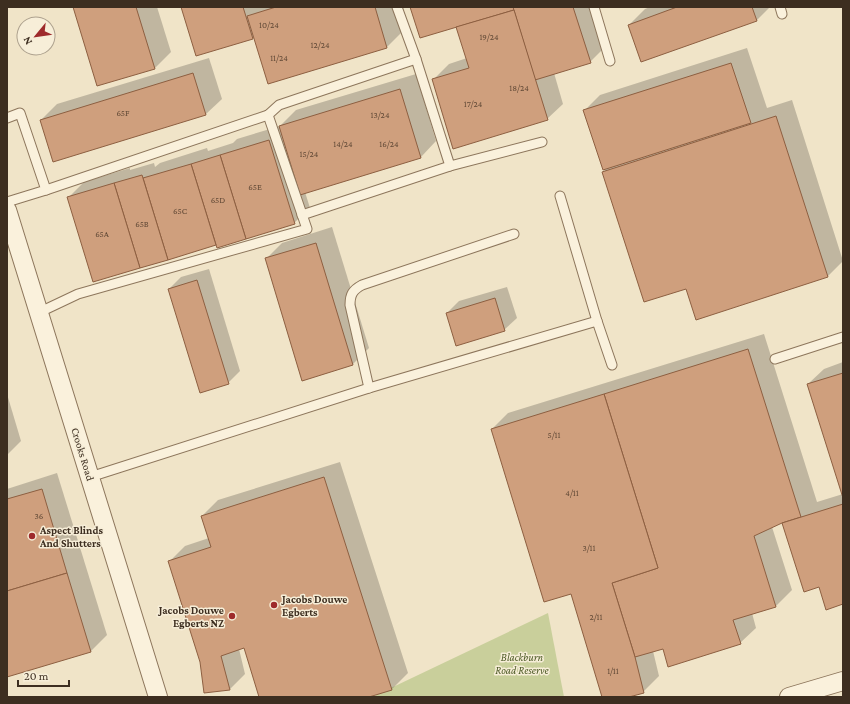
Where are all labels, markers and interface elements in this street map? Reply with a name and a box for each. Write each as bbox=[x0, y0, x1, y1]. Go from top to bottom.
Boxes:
north arrow bbox=[16, 16, 56, 56]
house number: 10/24 bbox=[259, 20, 279, 30]
house number: 19/24 bbox=[479, 32, 499, 42]
text: N bbox=[20, 34, 34, 47]
house number: 12/24 bbox=[310, 40, 330, 50]
house number: 11/24 bbox=[270, 53, 288, 63]
house number: 18/24 bbox=[509, 83, 529, 93]
house number: 17/24 bbox=[464, 99, 483, 109]
house number: 65F bbox=[116, 108, 130, 118]
house number: 13/24 bbox=[371, 110, 390, 120]
house number: 14/24 bbox=[333, 139, 353, 149]
house number: 16/24 bbox=[379, 139, 399, 149]
house number: 15/24 bbox=[300, 149, 319, 159]
house number: 65E bbox=[248, 182, 262, 192]
house number: 65D bbox=[211, 195, 225, 205]
house number: 65C bbox=[173, 206, 188, 216]
house number: 65B bbox=[135, 219, 149, 229]
house number: 65A bbox=[95, 229, 110, 239]
street label: Crooks Road bbox=[69, 426, 97, 482]
house number: 5/11 bbox=[548, 430, 560, 440]
house number: 4/11 bbox=[565, 488, 579, 498]
house number: 36 bbox=[35, 511, 44, 521]
place label: Aspect Blinds And Shutters bbox=[39, 524, 103, 549]
marker: Aspect Blinds And Shutters bbox=[27, 531, 37, 541]
house number: 3/11 bbox=[583, 543, 595, 553]
place label: Jacobs Douwe Egberts bbox=[281, 593, 347, 618]
marker: Jacobs Douwe Egberts bbox=[269, 600, 279, 610]
place label: Jacobs Douwe Egberts NZ bbox=[158, 604, 224, 629]
marker: Jacobs Douwe Egberts NZ bbox=[227, 611, 237, 621]
house number: 2/11 bbox=[589, 612, 603, 622]
park label: Blackburn Road Reserve bbox=[495, 651, 550, 676]
scale bar bbox=[18, 662, 69, 688]
house number: 1/11 bbox=[607, 666, 619, 676]
text: 20 m bbox=[24, 669, 49, 683]

